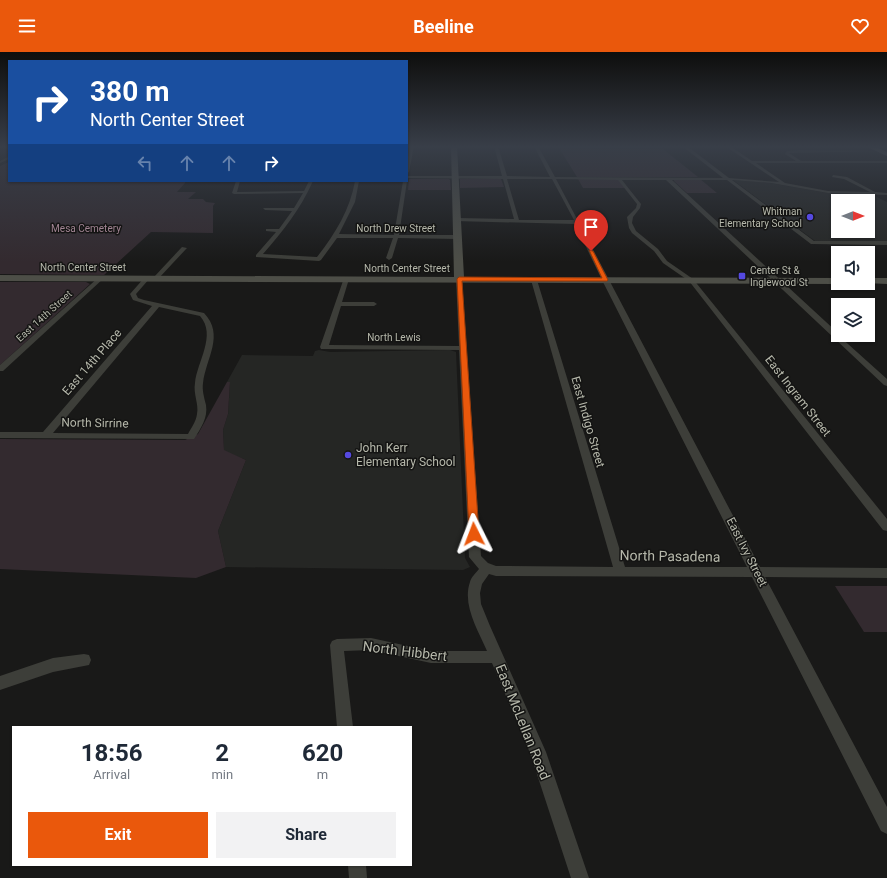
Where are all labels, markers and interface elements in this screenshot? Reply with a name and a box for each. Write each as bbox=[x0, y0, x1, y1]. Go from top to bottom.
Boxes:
icon: menu bbox=[16, 15, 38, 37]
icon: heart bbox=[849, 15, 871, 37]
text: Beeline bbox=[413, 16, 474, 37]
text: 380 m bbox=[90, 75, 169, 108]
icon: right bbox=[24, 76, 76, 128]
text: North Center Street bbox=[90, 109, 245, 130]
icon: left bbox=[134, 152, 156, 174]
icon: ahead bbox=[176, 152, 198, 174]
icon: ahead bbox=[218, 152, 240, 174]
icon: right bbox=[260, 152, 282, 174]
north arrow bbox=[831, 194, 875, 238]
map controls bbox=[831, 194, 875, 342]
place label: Whitman Elementary School bbox=[719, 206, 802, 229]
pin bbox=[574, 210, 608, 251]
marker: Whitman Elementary School bbox=[805, 212, 815, 222]
icon: arrive bbox=[580, 216, 602, 238]
park label: Mesa Cemetery bbox=[51, 223, 121, 234]
street label: North Drew Street bbox=[356, 223, 436, 234]
button: sound bbox=[831, 246, 875, 290]
street label: North Center Street bbox=[40, 262, 126, 273]
street label: North Center Street bbox=[364, 263, 450, 274]
place label: Center St & Inglewood St bbox=[750, 265, 808, 288]
marker: Center St & Inglewood St bbox=[737, 271, 747, 281]
street label: East 14th Street bbox=[14, 288, 74, 344]
button: layers bbox=[831, 298, 875, 342]
street label: East 14th Place bbox=[59, 326, 125, 398]
street label: North Lewis bbox=[367, 332, 421, 343]
street label: East Ingram Street bbox=[762, 353, 834, 439]
street label: East Indigo Street bbox=[568, 375, 608, 469]
street label: North Sirrine bbox=[61, 415, 129, 431]
place label: John Kerr Elementary School bbox=[356, 441, 456, 469]
marker: John Kerr Elementary School bbox=[343, 450, 353, 460]
position arrow bbox=[453, 513, 495, 555]
street label: East Ivy Street bbox=[724, 515, 770, 589]
street label: North Pasadena bbox=[620, 547, 720, 565]
street label: North Hibbert bbox=[362, 638, 449, 664]
street label: East McLellan Road bbox=[493, 662, 553, 782]
text: 18:56 bbox=[81, 739, 143, 767]
text: 2 bbox=[215, 739, 229, 767]
text: 620 bbox=[302, 739, 343, 767]
text: Arrival bbox=[93, 767, 130, 782]
text: min bbox=[211, 767, 233, 782]
text: m bbox=[317, 767, 328, 782]
button: Exit bbox=[28, 812, 208, 858]
button: Share bbox=[216, 812, 396, 858]

